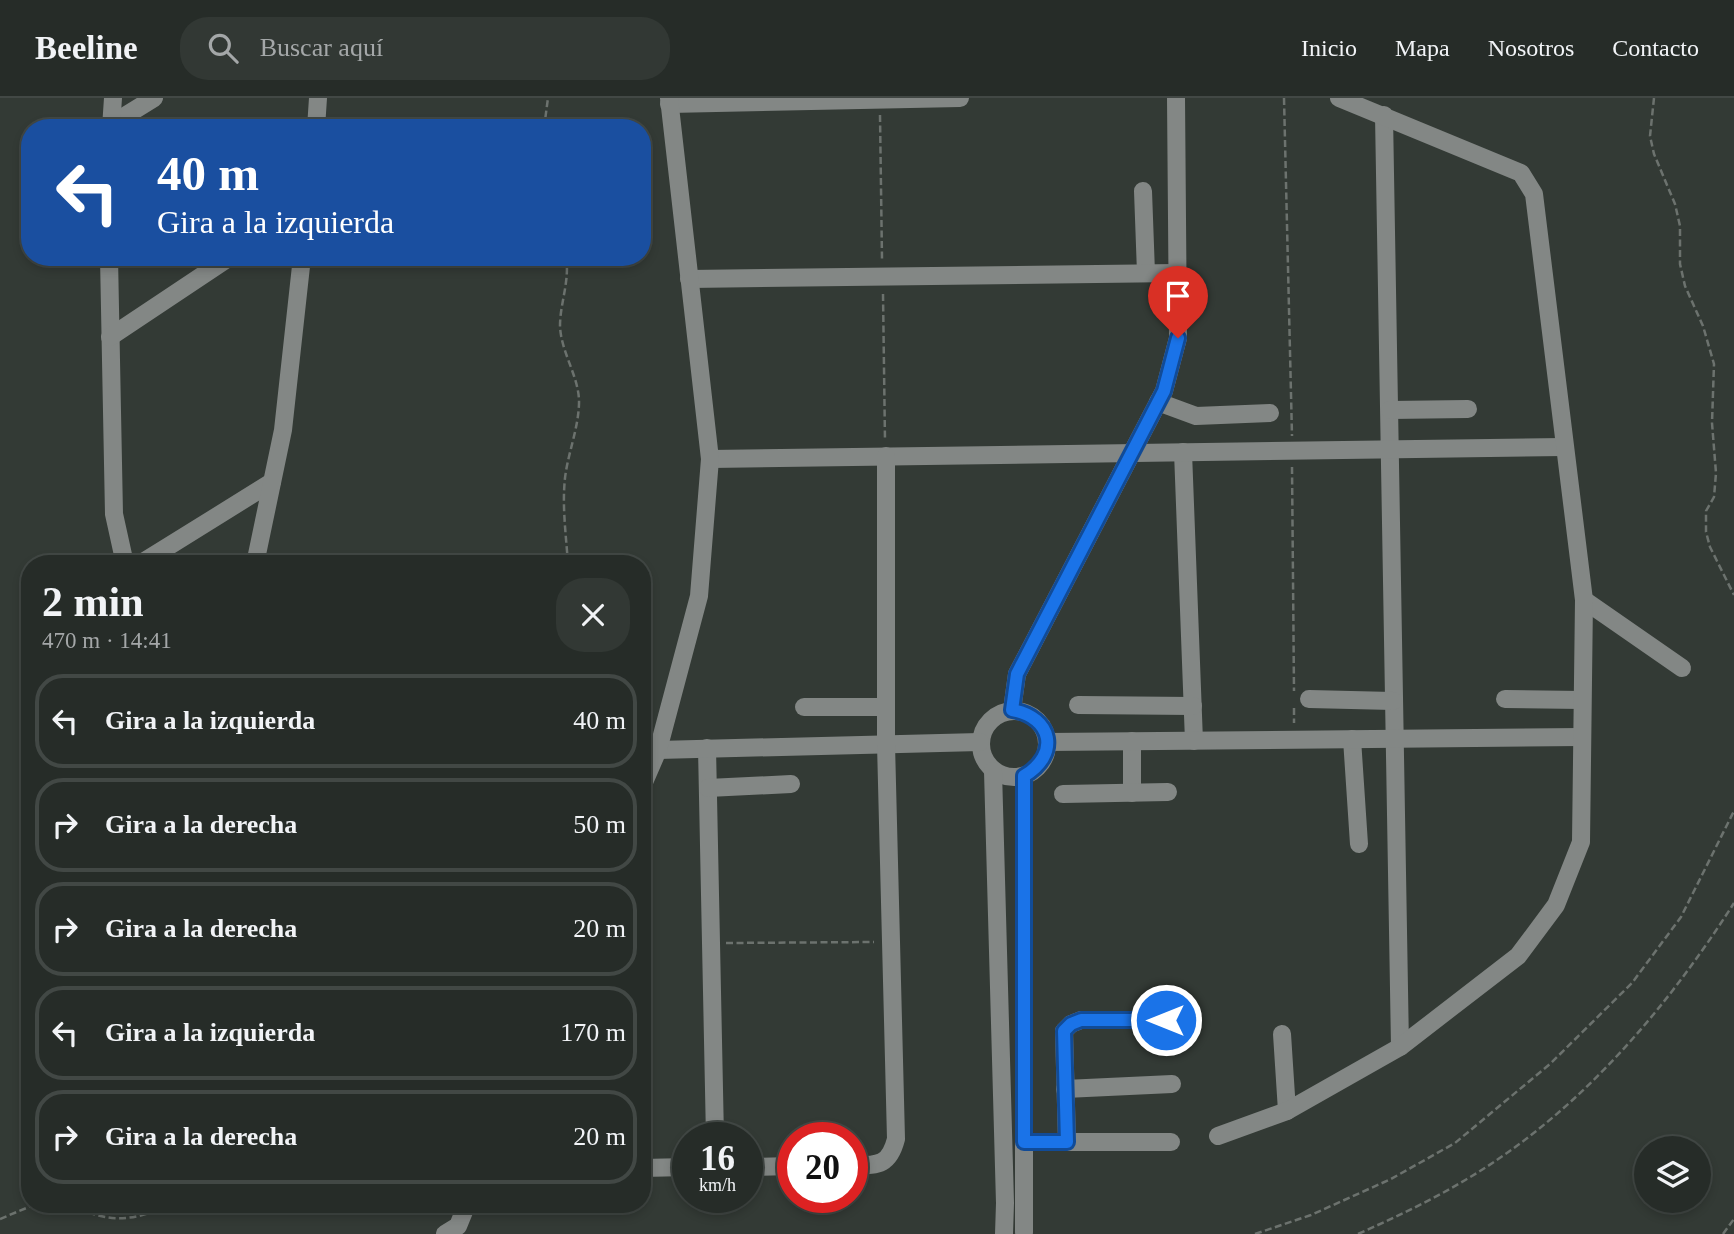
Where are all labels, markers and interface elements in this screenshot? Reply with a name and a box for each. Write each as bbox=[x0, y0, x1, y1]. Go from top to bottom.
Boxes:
search box bbox=[180, 17, 670, 80]
icon: search bbox=[204, 29, 242, 67]
text: Beeline bbox=[35, 30, 138, 66]
text: Buscar aquí bbox=[260, 33, 383, 62]
text: Inicio bbox=[1301, 35, 1357, 61]
text: Mapa bbox=[1395, 35, 1450, 61]
text: Nosotros bbox=[1488, 35, 1574, 61]
text: Contacto bbox=[1612, 35, 1699, 61]
text: 40 m bbox=[157, 146, 259, 201]
icon: left bbox=[42, 147, 133, 238]
text: Gira a la izquierda bbox=[157, 204, 394, 240]
pin bbox=[1148, 266, 1208, 338]
icon: arrive bbox=[1159, 277, 1197, 315]
button: close bbox=[556, 578, 630, 652]
text: 2 min bbox=[42, 579, 144, 625]
text: 470 m · 14:41 bbox=[42, 628, 172, 653]
icon: left bbox=[46, 702, 84, 740]
text: Gira a la izquierda bbox=[105, 706, 315, 735]
text: 40 m bbox=[573, 706, 626, 735]
icon: right bbox=[46, 806, 84, 844]
text: Gira a la derecha bbox=[105, 810, 297, 839]
text: 50 m bbox=[573, 810, 626, 839]
icon: right bbox=[46, 910, 84, 948]
text: Gira a la derecha bbox=[105, 914, 297, 943]
text: 20 m bbox=[573, 914, 626, 943]
position arrow bbox=[1129, 983, 1203, 1057]
icon: left bbox=[46, 1014, 84, 1052]
text: Gira a la izquierda bbox=[105, 1018, 315, 1047]
text: 170 m bbox=[560, 1018, 626, 1047]
icon: right bbox=[46, 1118, 84, 1156]
text: Gira a la derecha bbox=[105, 1122, 297, 1151]
text: 20 m bbox=[573, 1122, 626, 1151]
speed limit sign: 20 bbox=[777, 1122, 868, 1213]
map controls bbox=[1634, 1136, 1711, 1213]
button: layers bbox=[1634, 1136, 1711, 1213]
text: 16 bbox=[700, 1139, 735, 1178]
text: km/h bbox=[699, 1175, 736, 1195]

